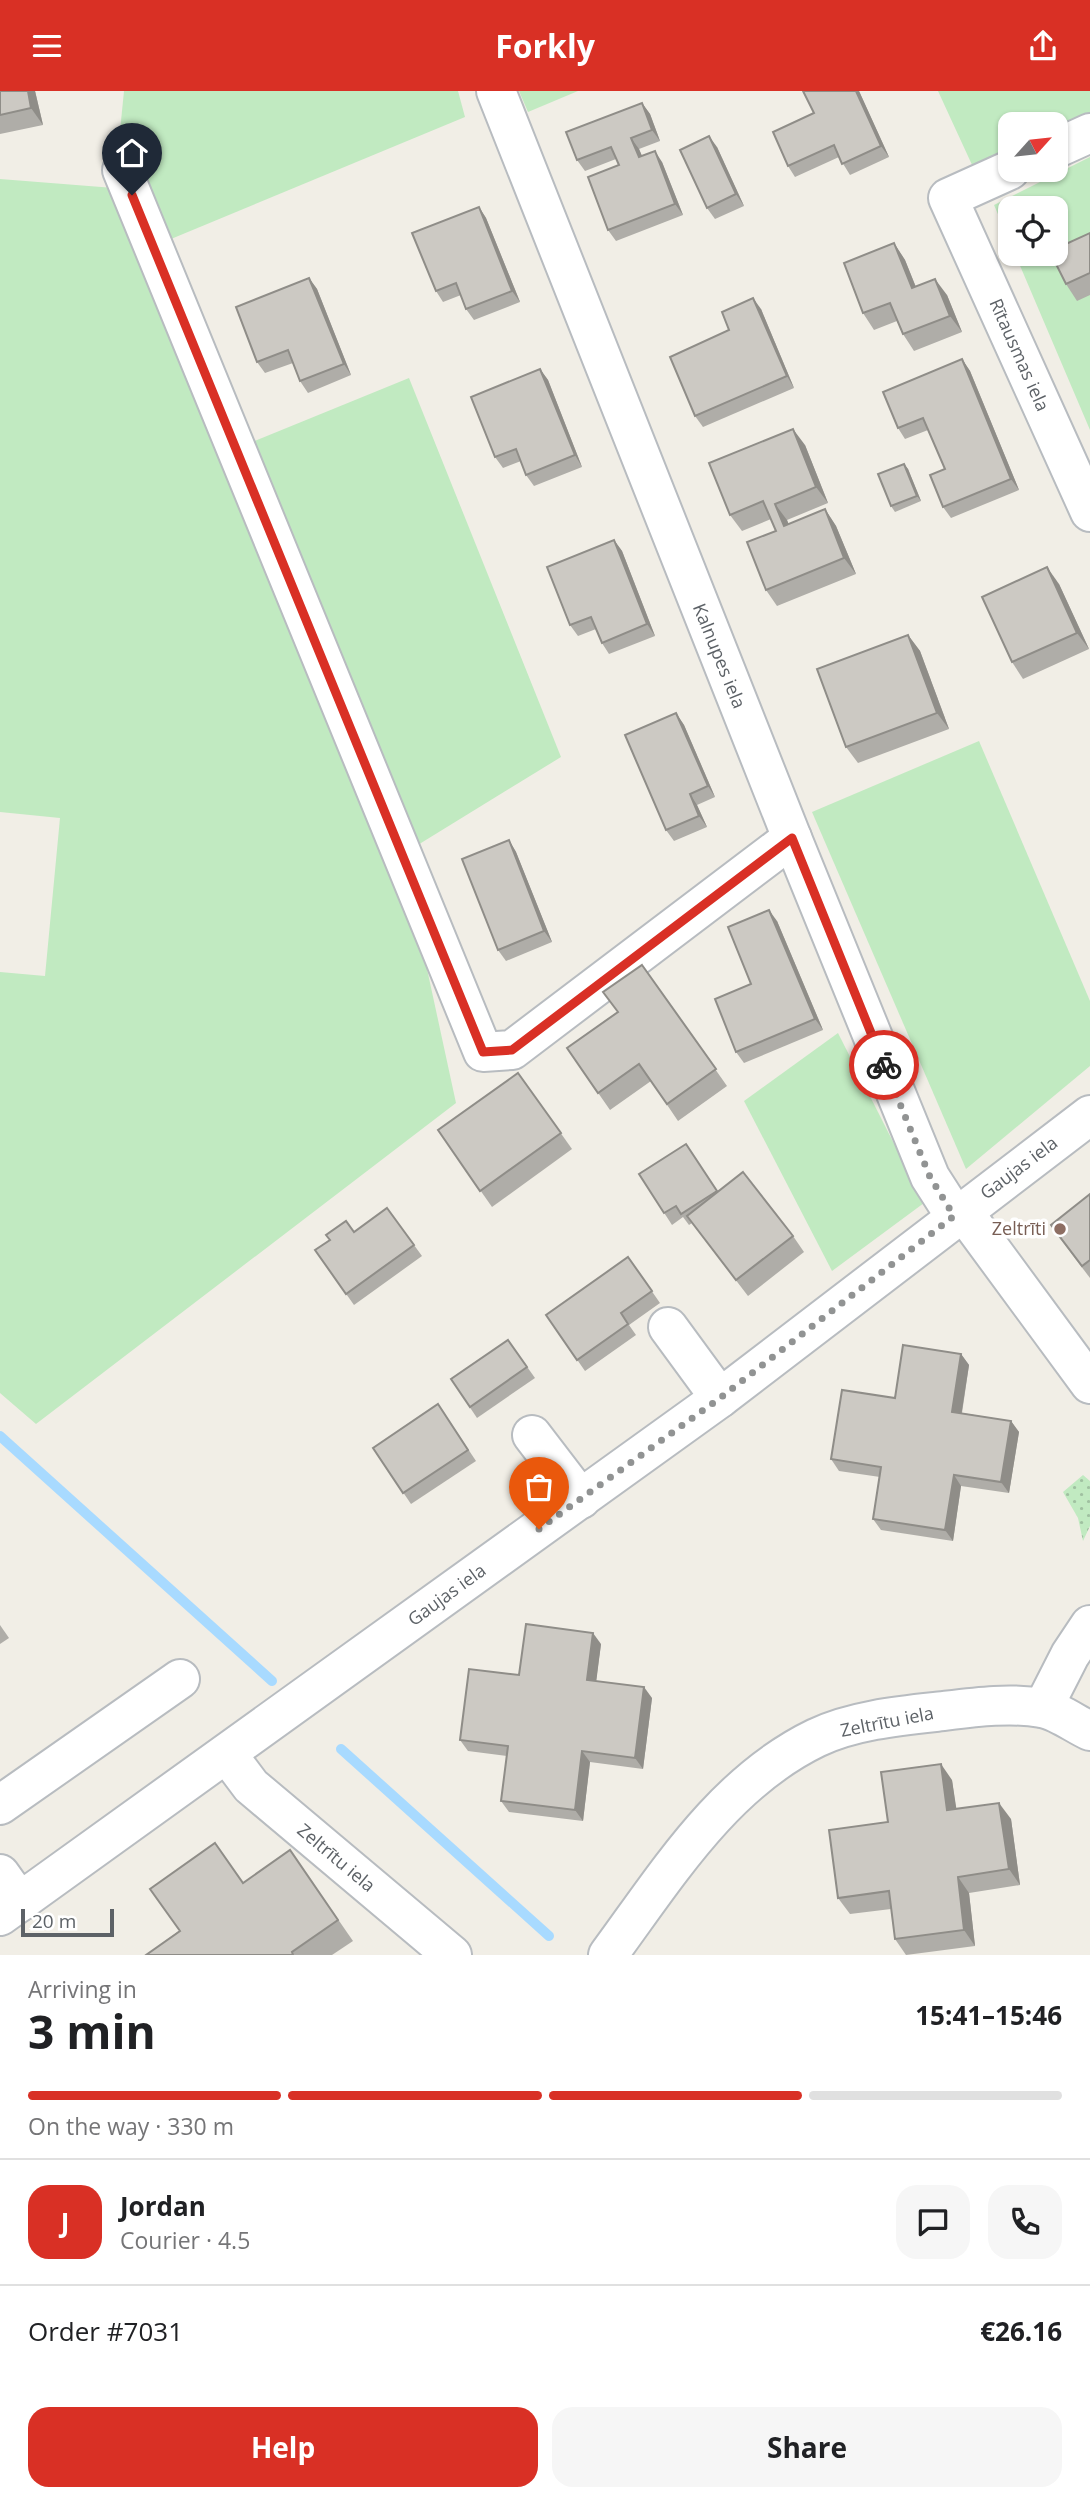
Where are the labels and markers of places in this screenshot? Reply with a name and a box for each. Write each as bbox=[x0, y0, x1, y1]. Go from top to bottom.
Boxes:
pin bbox=[102, 123, 162, 195]
place label: Zeltrīti bbox=[992, 1216, 1046, 1240]
marker: Zeltrīti bbox=[1052, 1221, 1068, 1237]
pin bbox=[509, 1457, 569, 1529]

